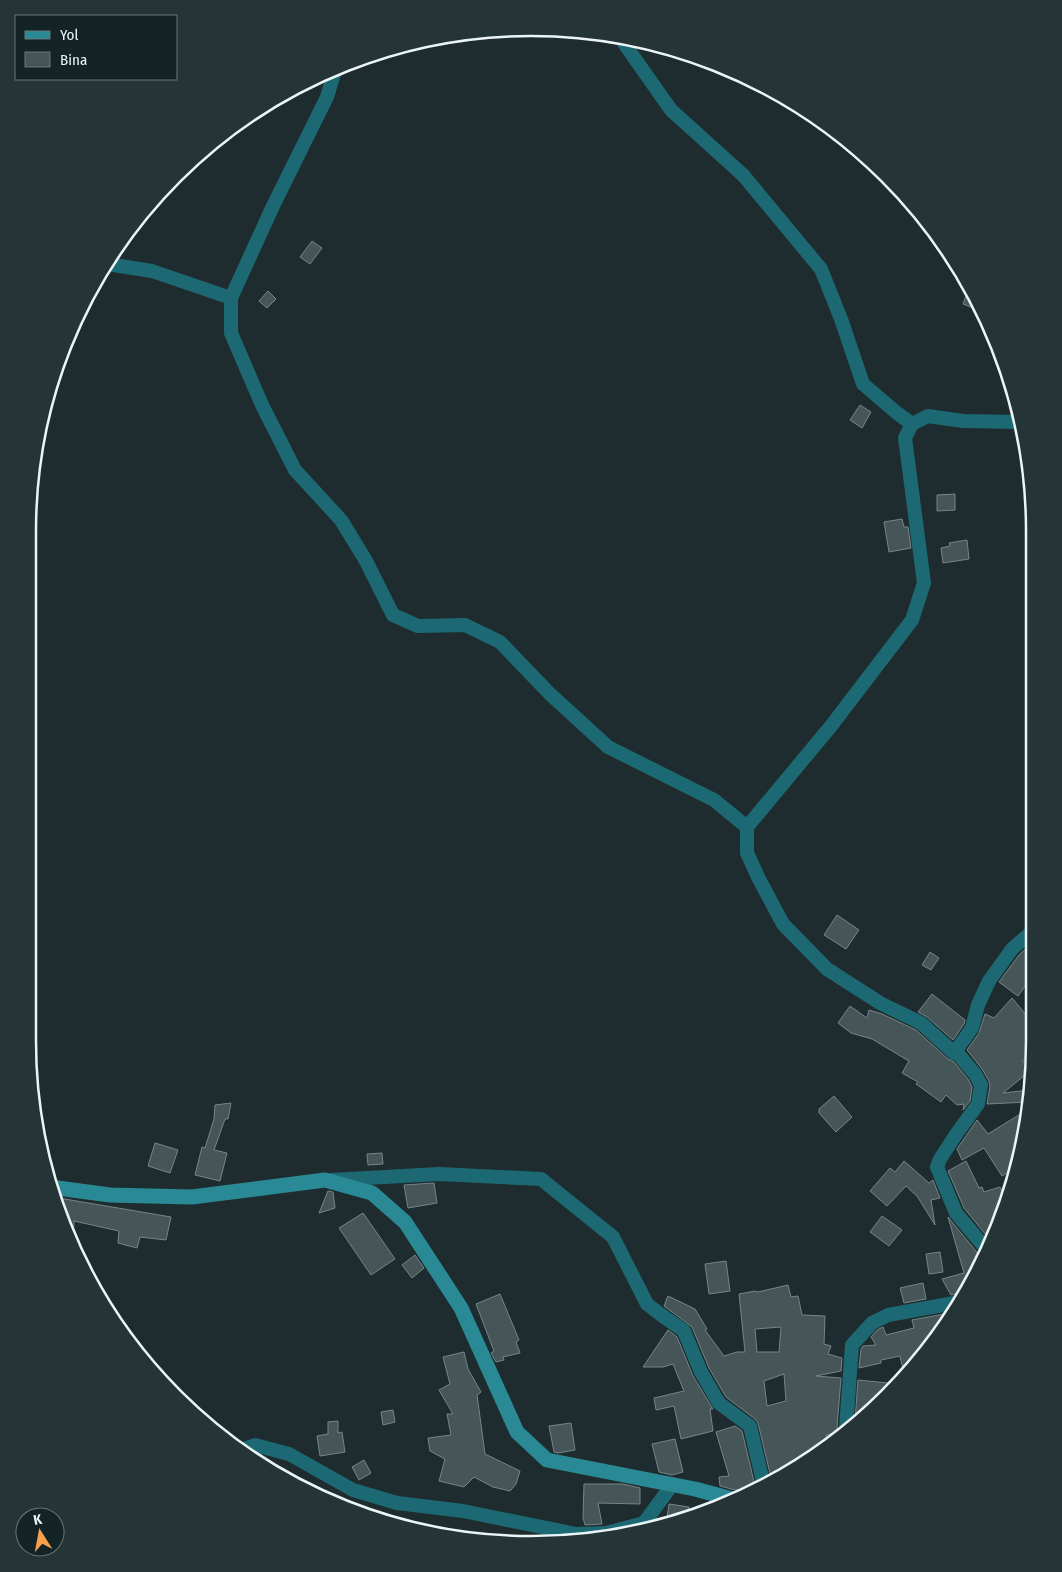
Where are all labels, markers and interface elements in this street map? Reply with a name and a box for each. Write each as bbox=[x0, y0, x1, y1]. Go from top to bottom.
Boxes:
legend bbox=[15, 15, 178, 80]
text: Yol bbox=[60, 26, 78, 44]
text: Bina bbox=[60, 51, 87, 69]
north arrow bbox=[15, 1507, 65, 1557]
text: K bbox=[32, 1510, 44, 1529]

